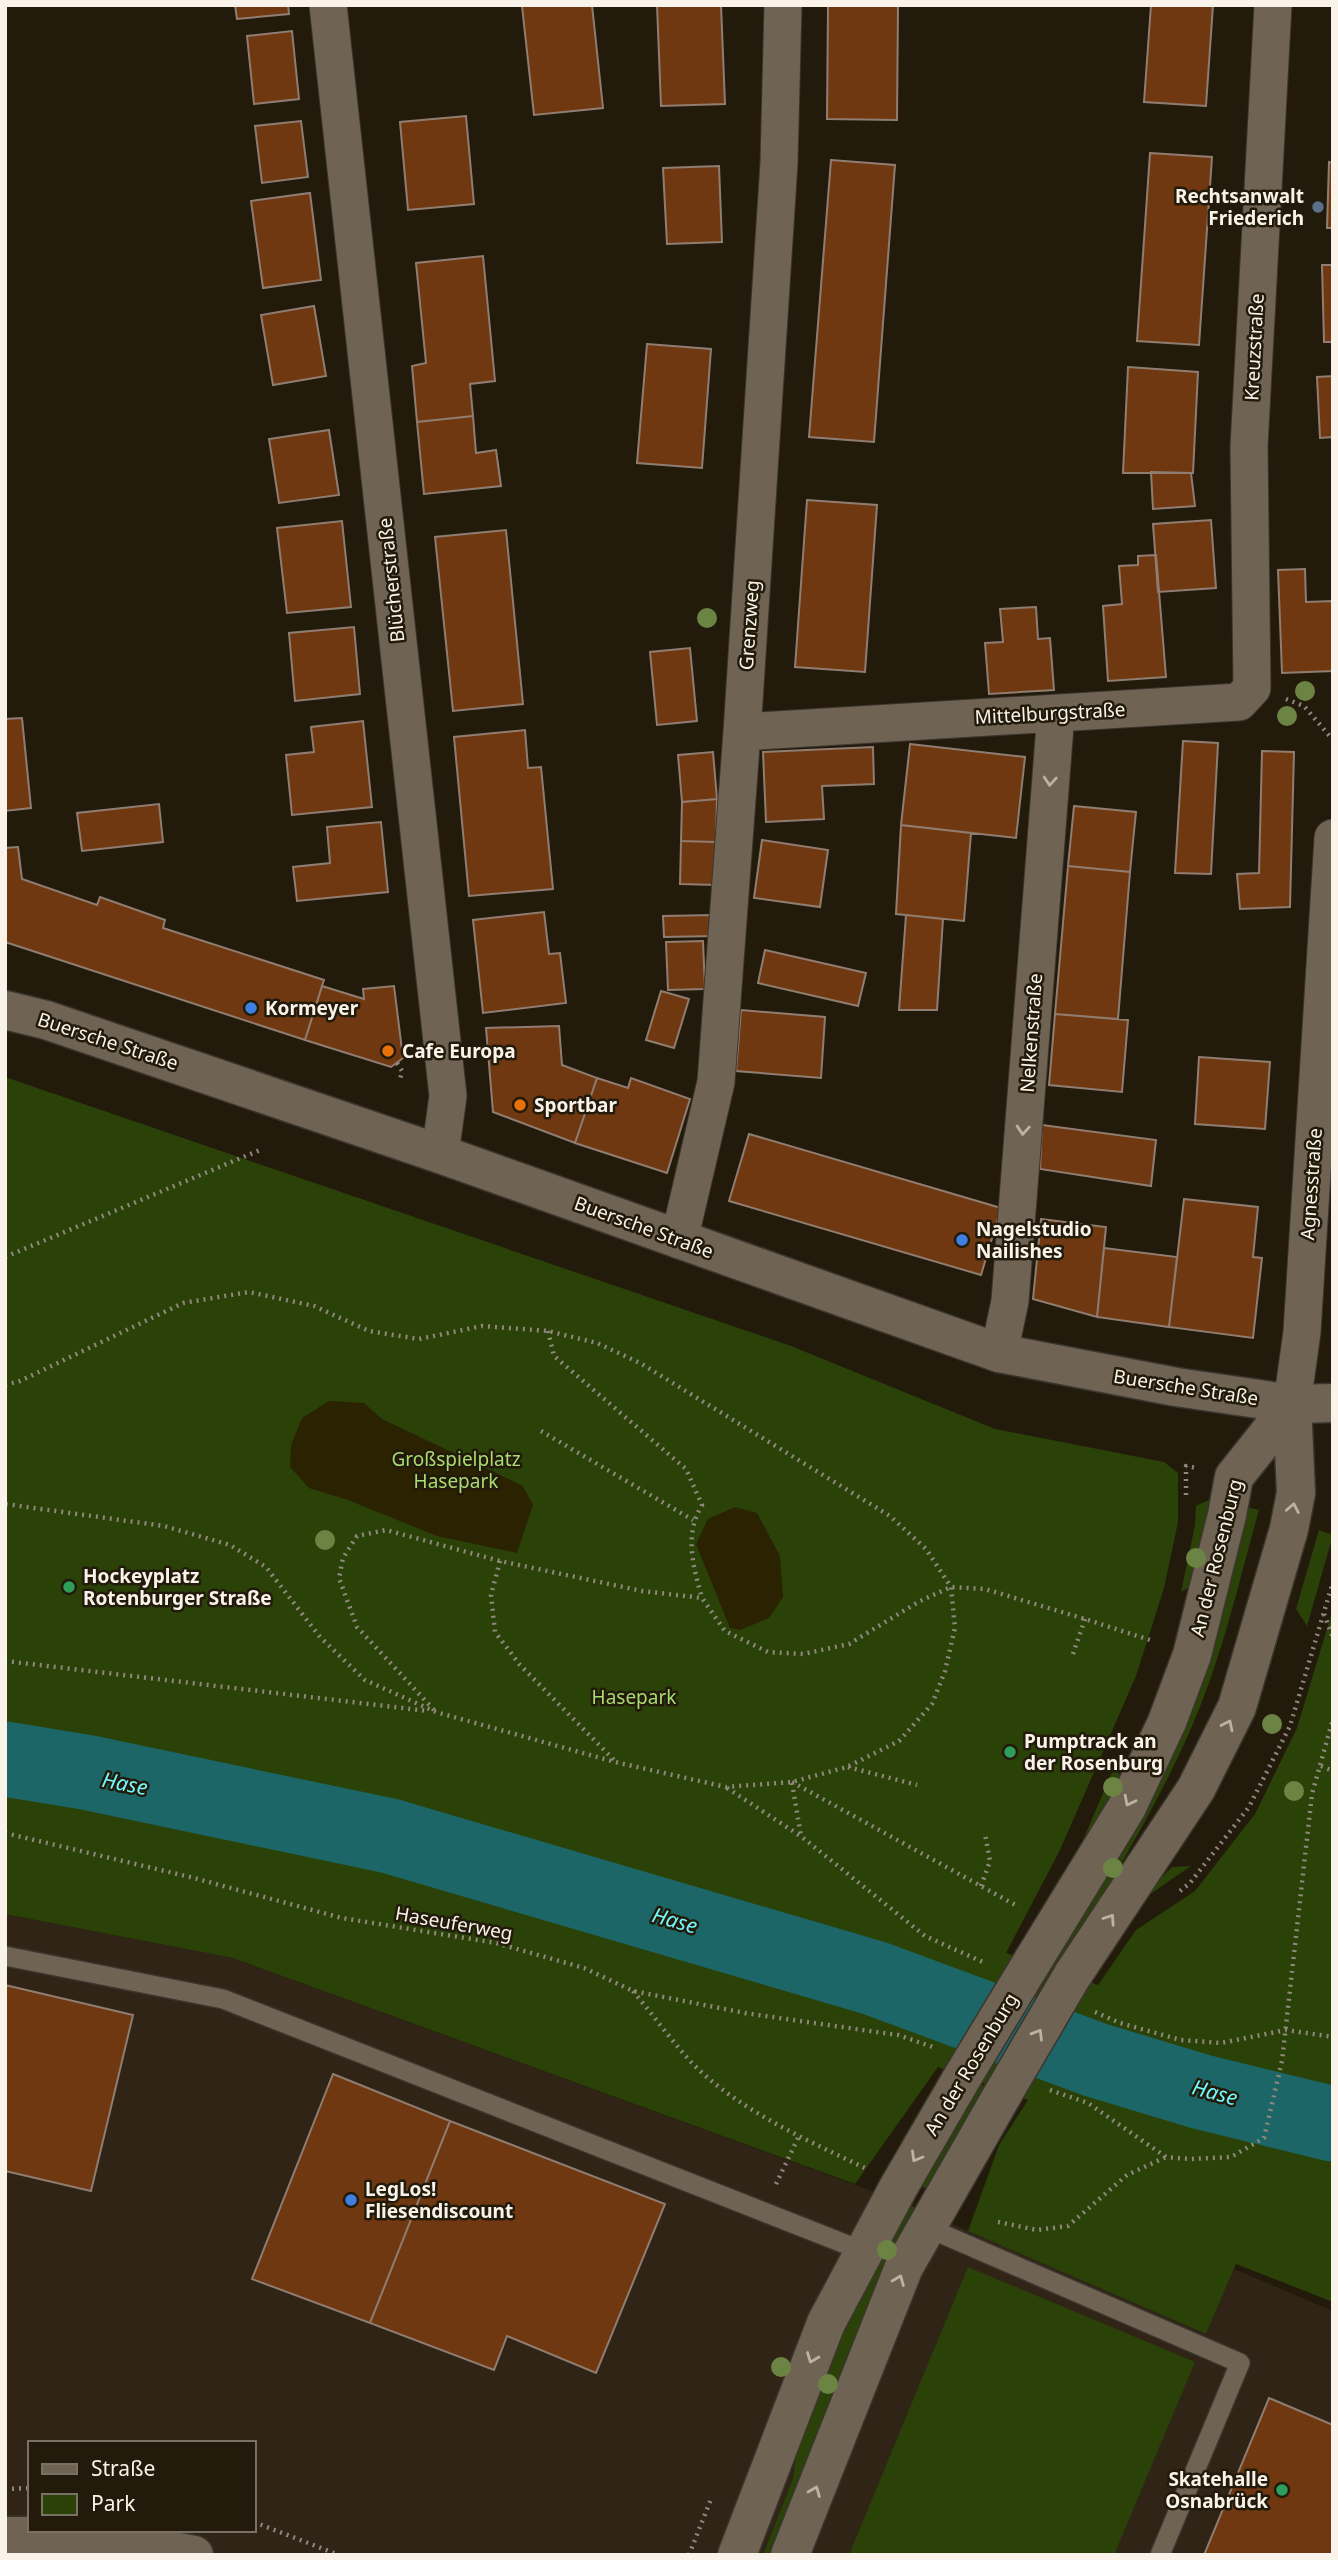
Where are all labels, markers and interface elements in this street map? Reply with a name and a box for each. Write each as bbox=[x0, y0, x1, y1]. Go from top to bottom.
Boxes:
place label: Rechtsanwalt Friederich bbox=[1175, 183, 1304, 231]
marker: Rechtsanwalt Friederich bbox=[1310, 199, 1326, 215]
street label: Kreuzstraße bbox=[1238, 293, 1270, 401]
street label: Blücherstraße bbox=[372, 516, 410, 644]
street label: Grenzweg bbox=[733, 579, 765, 671]
street label: Mittelburgstraße bbox=[974, 696, 1126, 730]
one-way arrow bbox=[1043, 776, 1058, 787]
street label: Nelkenstraße bbox=[1014, 973, 1048, 1093]
place label: Kormeyer bbox=[265, 995, 359, 1021]
marker: Kormeyer bbox=[243, 1000, 259, 1016]
street label: Buersche Straße bbox=[34, 1006, 182, 1076]
place label: Cafe Europa bbox=[402, 1038, 516, 1064]
marker: Cafe Europa bbox=[380, 1043, 396, 1059]
place label: Sportbar bbox=[534, 1092, 617, 1118]
marker: Sportbar bbox=[512, 1097, 528, 1113]
one-way arrow bbox=[1016, 1125, 1031, 1136]
street label: Agnesstraße bbox=[1294, 1127, 1328, 1241]
street label: Buersche Straße bbox=[571, 1190, 717, 1264]
place label: Nagelstudio Nailishes bbox=[976, 1216, 1092, 1264]
marker: Nagelstudio Nailishes bbox=[954, 1232, 970, 1248]
street label: Buersche Straße bbox=[1112, 1363, 1260, 1411]
park label: Großspielplatz Hasepark bbox=[391, 1446, 521, 1494]
street label: An der Rosenburg bbox=[1184, 1476, 1248, 1640]
one-way arrow bbox=[1284, 1502, 1299, 1514]
place label: Hockeyplatz Rotenburger Straße bbox=[83, 1563, 272, 1611]
marker: Hockeyplatz Rotenburger Straße bbox=[61, 1579, 77, 1595]
park label: Hasepark bbox=[592, 1684, 676, 1710]
one-way arrow bbox=[1219, 1720, 1233, 1732]
place label: Pumptrack an der Rosenburg bbox=[1024, 1728, 1163, 1776]
marker: Pumptrack an der Rosenburg bbox=[1002, 1744, 1018, 1760]
water label: Hase bbox=[100, 1765, 150, 1801]
one-way arrow bbox=[1124, 1794, 1138, 1806]
street label: Haseuferweg bbox=[393, 1900, 515, 1946]
water label: Hase bbox=[649, 1900, 701, 1940]
one-way arrow bbox=[1102, 1914, 1115, 1927]
street label: An der Rosenburg bbox=[918, 1988, 1024, 2140]
one-way arrow bbox=[1030, 2028, 1043, 2041]
water label: Hase bbox=[1189, 2073, 1241, 2111]
one-way arrow bbox=[911, 2149, 924, 2162]
place label: LegLos! Fliesendiscount bbox=[365, 2176, 513, 2224]
marker: LegLos! Fliesendiscount bbox=[343, 2192, 359, 2208]
one-way arrow bbox=[890, 2275, 904, 2287]
one-way arrow bbox=[806, 2352, 820, 2364]
legend bbox=[28, 2441, 256, 2532]
text: Straße bbox=[91, 2454, 155, 2482]
place label: Skatehalle Osnabrück bbox=[1165, 2466, 1268, 2514]
marker: Skatehalle Osnabrück bbox=[1274, 2482, 1290, 2498]
one-way arrow bbox=[806, 2486, 820, 2498]
text: Park bbox=[91, 2489, 136, 2517]

